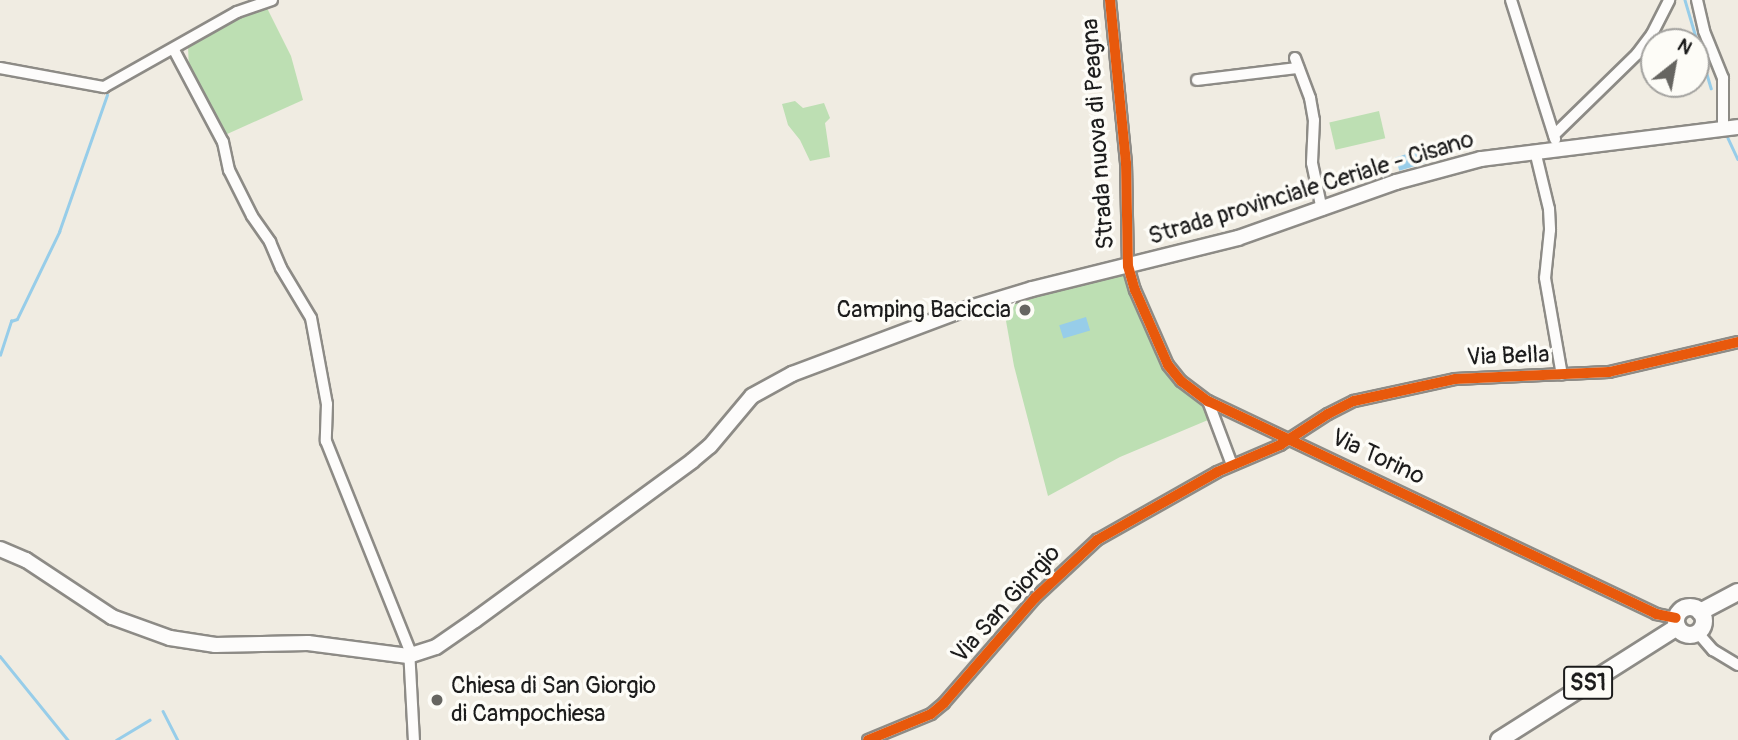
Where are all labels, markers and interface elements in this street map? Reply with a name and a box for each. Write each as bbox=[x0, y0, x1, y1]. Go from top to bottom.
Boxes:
street label: Strada nuova di Peagna bbox=[1076, 18, 1120, 250]
north arrow bbox=[1640, 28, 1710, 98]
text: N bbox=[1673, 33, 1696, 60]
street label: Strada provinciale Ceriale - Cisano bbox=[1145, 125, 1477, 251]
place label: Camping Baciccia bbox=[836, 296, 1011, 324]
marker: Camping Baciccia bbox=[1017, 302, 1033, 318]
street label: Via Bella bbox=[1466, 340, 1550, 372]
street label: Via Torino bbox=[1327, 423, 1429, 491]
street label: Via San Giorgio bbox=[945, 539, 1067, 669]
road number: SS1 bbox=[1562, 664, 1614, 702]
place label: Chiesa di San Giorgio di Campochiesa bbox=[451, 672, 656, 728]
marker: Chiesa di San Giorgio di Campochiesa bbox=[429, 692, 445, 708]

